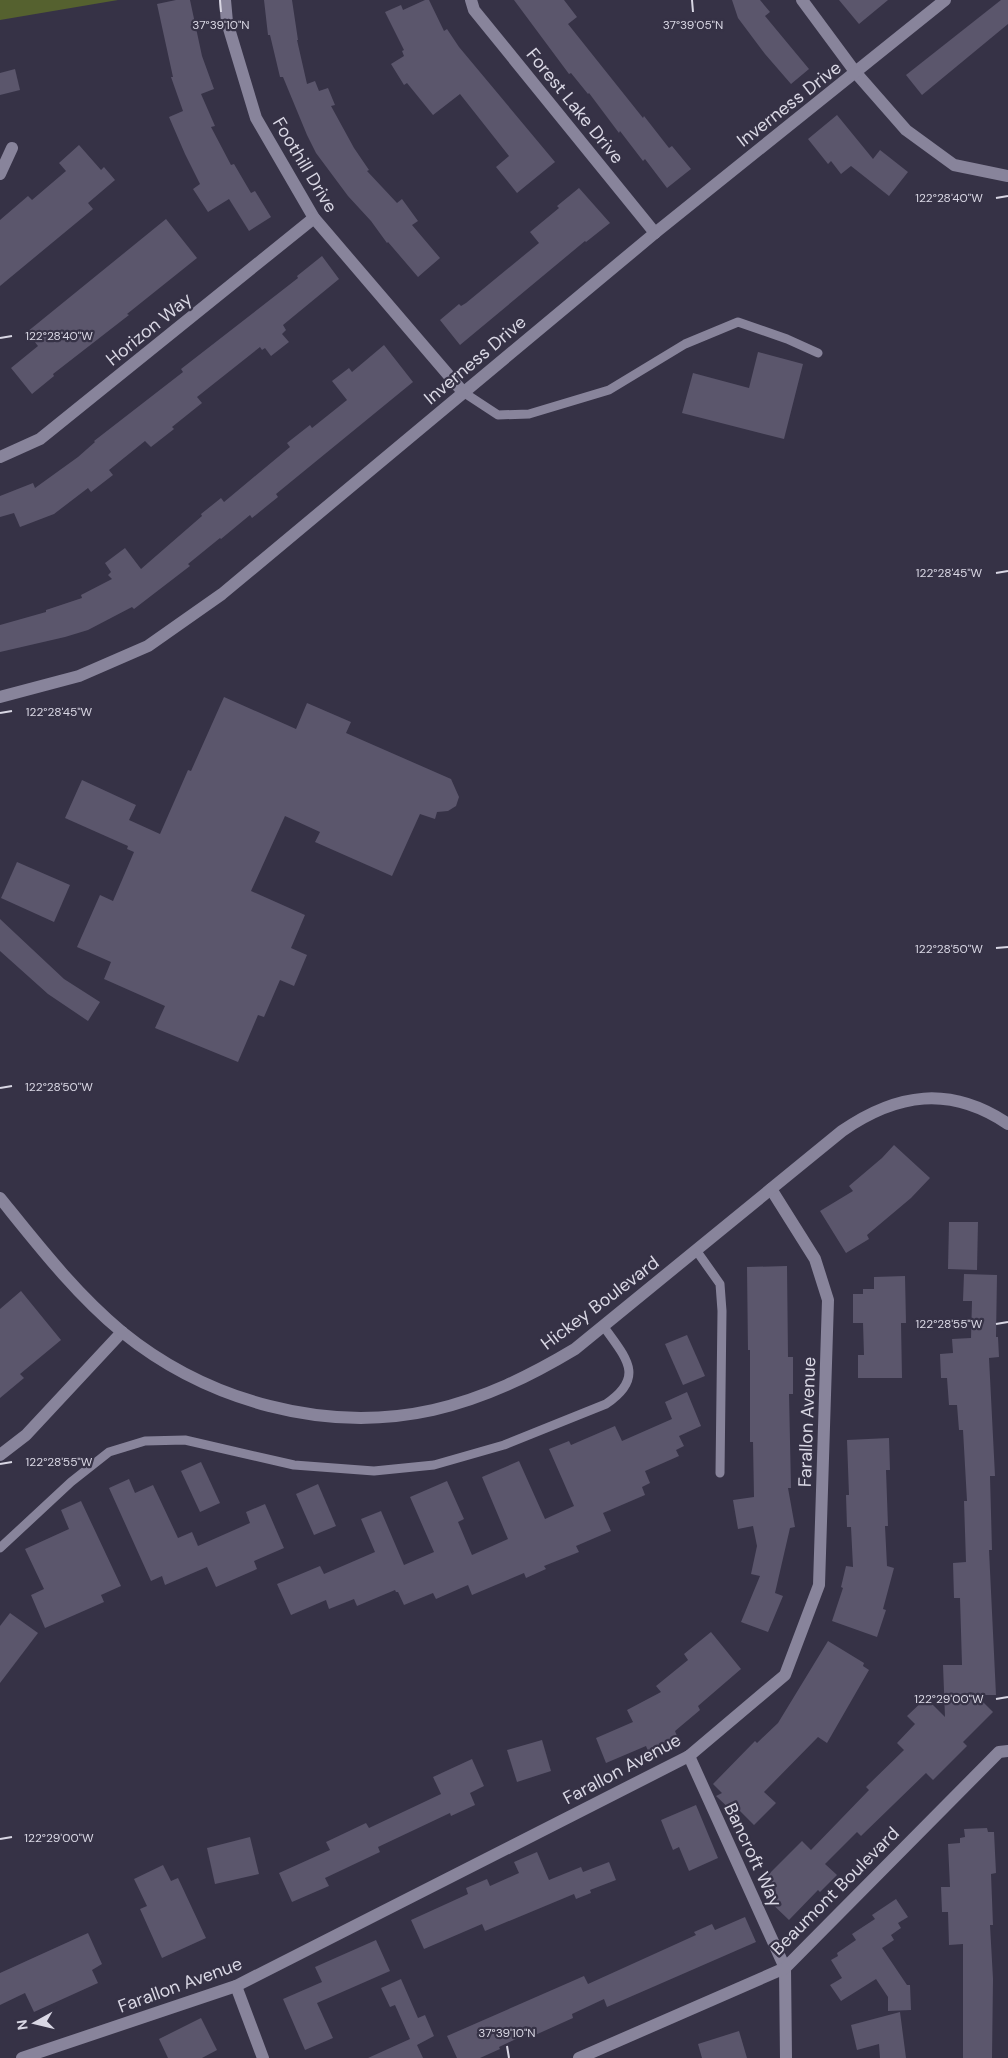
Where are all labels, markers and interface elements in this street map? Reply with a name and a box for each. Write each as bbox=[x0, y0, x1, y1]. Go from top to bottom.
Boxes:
text: 37°39'10"N bbox=[192, 17, 250, 33]
text: 37°39'05"N bbox=[663, 17, 723, 33]
street label: Forest Lake Drive bbox=[521, 43, 629, 169]
street label: Inverness Drive bbox=[732, 56, 846, 152]
street label: Foothill Drive bbox=[267, 113, 343, 217]
text: 122°28'40"W bbox=[915, 190, 983, 206]
street label: Horizon Way bbox=[101, 287, 197, 371]
street label: Inverness Drive bbox=[419, 310, 531, 410]
text: 122°28'40"W bbox=[25, 328, 93, 344]
text: 122°28'45"W bbox=[916, 565, 983, 581]
text: 122°28'45"W bbox=[26, 704, 93, 720]
text: 122°28'50"W bbox=[915, 941, 983, 957]
text: 122°28'50"W bbox=[25, 1079, 93, 1095]
street label: Hickey Boulevard bbox=[536, 1251, 664, 1355]
text: 122°28'55"W bbox=[916, 1316, 983, 1332]
street label: Farallon Avenue bbox=[793, 1356, 821, 1488]
text: 122°28'55"W bbox=[26, 1454, 93, 1470]
text: 122°29'00"W bbox=[914, 1691, 984, 1707]
street label: Farallon Avenue bbox=[559, 1728, 685, 1810]
street label: Bancroft Way bbox=[718, 1799, 788, 1911]
street label: Beaumont Boulevard bbox=[766, 1822, 904, 1960]
text: 122°29'00"W bbox=[24, 1830, 94, 1846]
street label: Farallon Avenue bbox=[115, 1951, 245, 2019]
north arrow bbox=[10, 1998, 60, 2048]
text: N bbox=[13, 2018, 32, 2031]
text: 37°39'10"N bbox=[478, 2025, 536, 2041]

